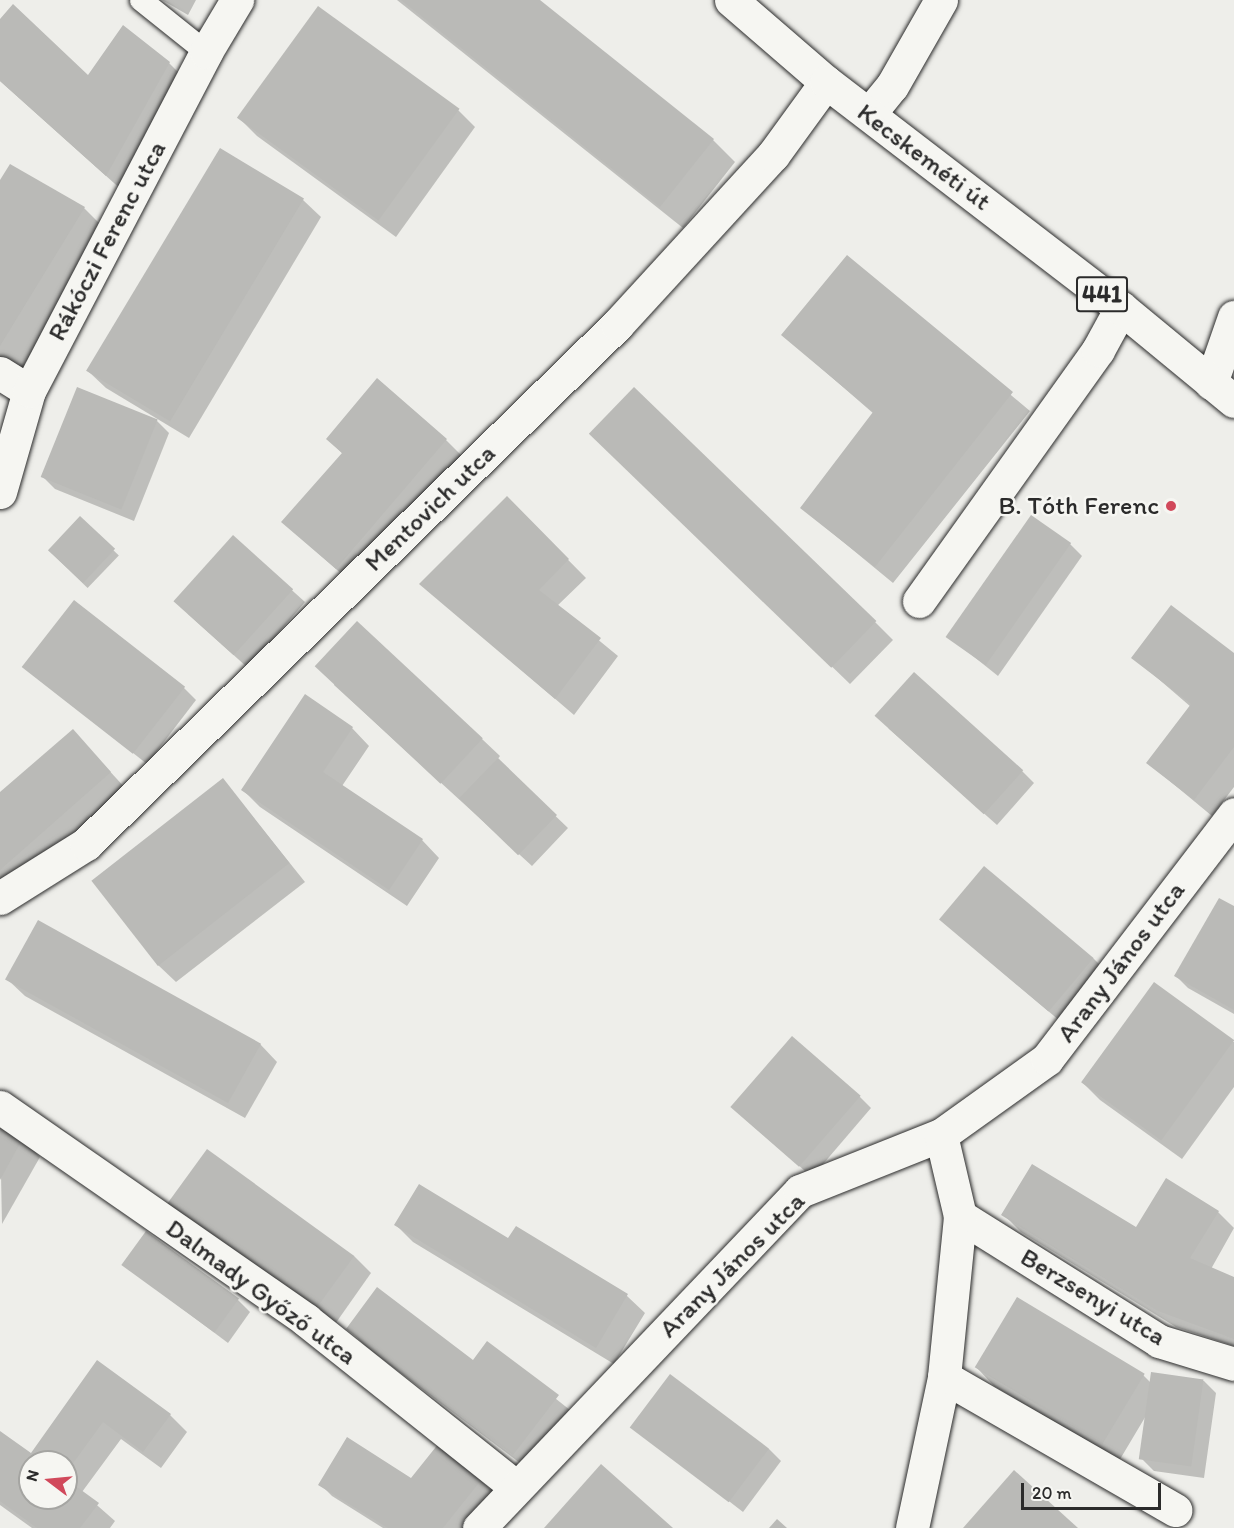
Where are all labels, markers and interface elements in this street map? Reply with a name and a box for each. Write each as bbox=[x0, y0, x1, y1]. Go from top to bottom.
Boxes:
street label: Kecskeméti út bbox=[851, 97, 997, 217]
street label: Rákóczi Ferenc utca bbox=[41, 136, 173, 346]
road number: 441 bbox=[1075, 273, 1129, 315]
street label: Mentovich utca bbox=[358, 438, 502, 578]
place label: B. Tóth Ferenc bbox=[1002, 490, 1159, 522]
marker: B. Tóth Ferenc bbox=[1164, 499, 1178, 513]
street label: Arany János utca bbox=[1051, 876, 1191, 1048]
street label: Arany János utca bbox=[653, 1186, 811, 1344]
street label: Dalmady Győző utca bbox=[160, 1213, 362, 1371]
street label: Berzsenyi utca bbox=[1015, 1242, 1171, 1352]
north arrow bbox=[18, 1450, 78, 1510]
text: N bbox=[22, 1468, 43, 1483]
scale bar bbox=[1024, 1471, 1164, 1509]
text: 20 m bbox=[1032, 1482, 1072, 1504]

